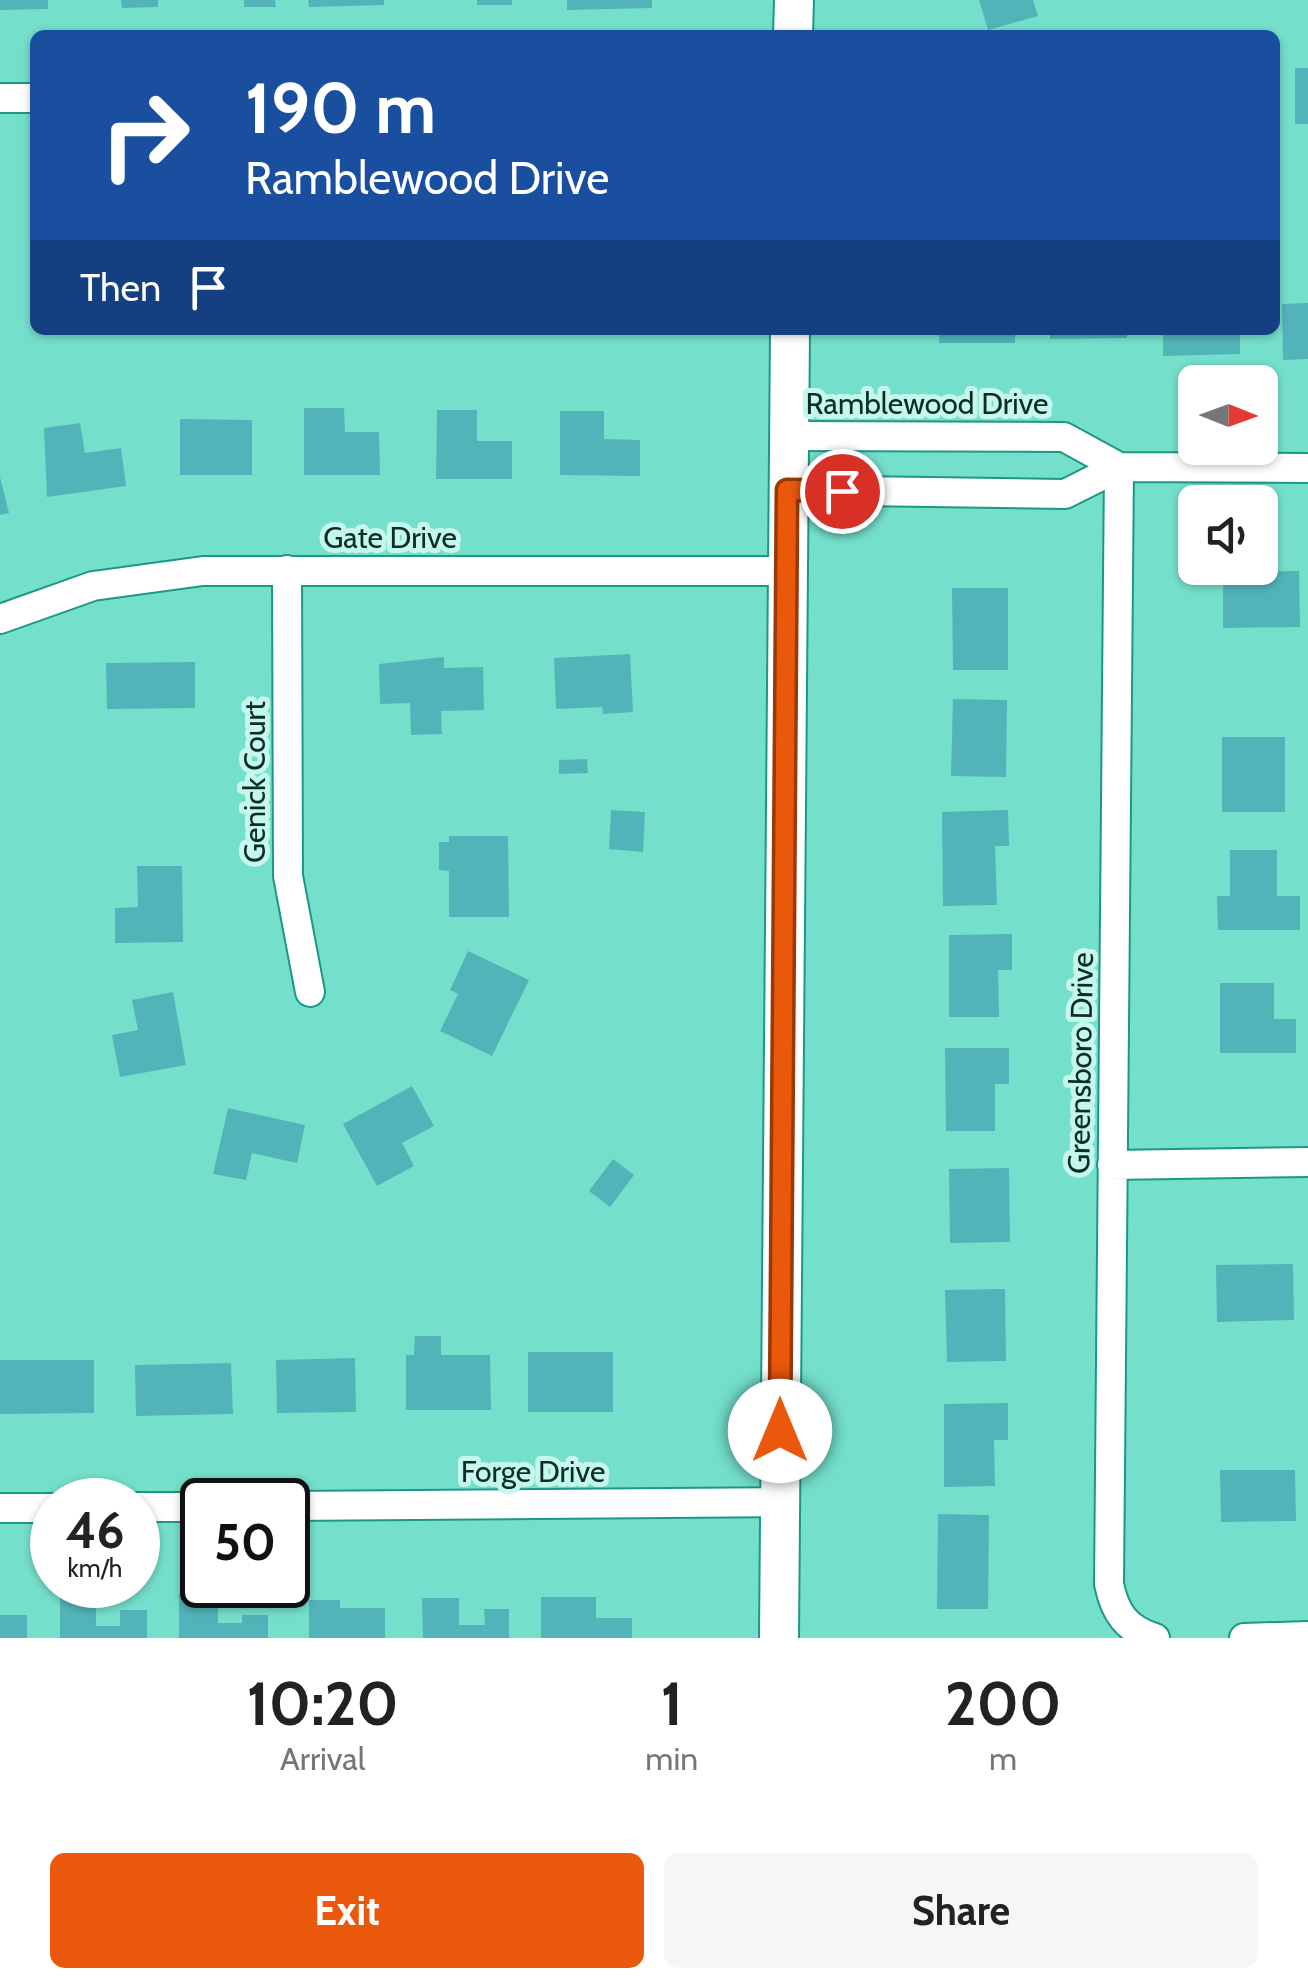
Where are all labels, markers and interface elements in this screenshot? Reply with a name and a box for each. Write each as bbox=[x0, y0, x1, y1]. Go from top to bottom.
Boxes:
text: 190 m bbox=[245, 65, 436, 151]
icon: right bbox=[80, 70, 210, 200]
text: Ramblewood Drive bbox=[245, 151, 609, 205]
icon: arrive bbox=[181, 260, 236, 315]
text: Then bbox=[80, 264, 161, 311]
north arrow bbox=[1178, 365, 1278, 465]
map controls bbox=[1178, 365, 1278, 585]
street label: Ramblewood Drive bbox=[806, 385, 1048, 422]
pin bbox=[800, 449, 885, 534]
icon: arrive bbox=[815, 464, 870, 519]
button: sound bbox=[1178, 485, 1278, 585]
street label: Gate Drive bbox=[323, 519, 457, 556]
street label: Genick Court bbox=[236, 701, 273, 863]
street label: Greensboro Drive bbox=[1060, 952, 1101, 1174]
position arrow bbox=[728, 1379, 832, 1483]
street label: Forge Drive bbox=[461, 1453, 605, 1490]
speed limit sign: 50 bbox=[180, 1478, 310, 1608]
text: 46 bbox=[65, 1500, 125, 1561]
text: km/h bbox=[68, 1553, 122, 1583]
text: 10:20 bbox=[247, 1667, 399, 1740]
text: 1 bbox=[661, 1667, 683, 1740]
text: 200 bbox=[945, 1667, 1061, 1740]
text: Arrival bbox=[280, 1739, 365, 1778]
text: min bbox=[645, 1739, 698, 1778]
text: m bbox=[989, 1739, 1017, 1778]
button: Exit bbox=[50, 1853, 644, 1968]
button: Share bbox=[664, 1853, 1258, 1968]

